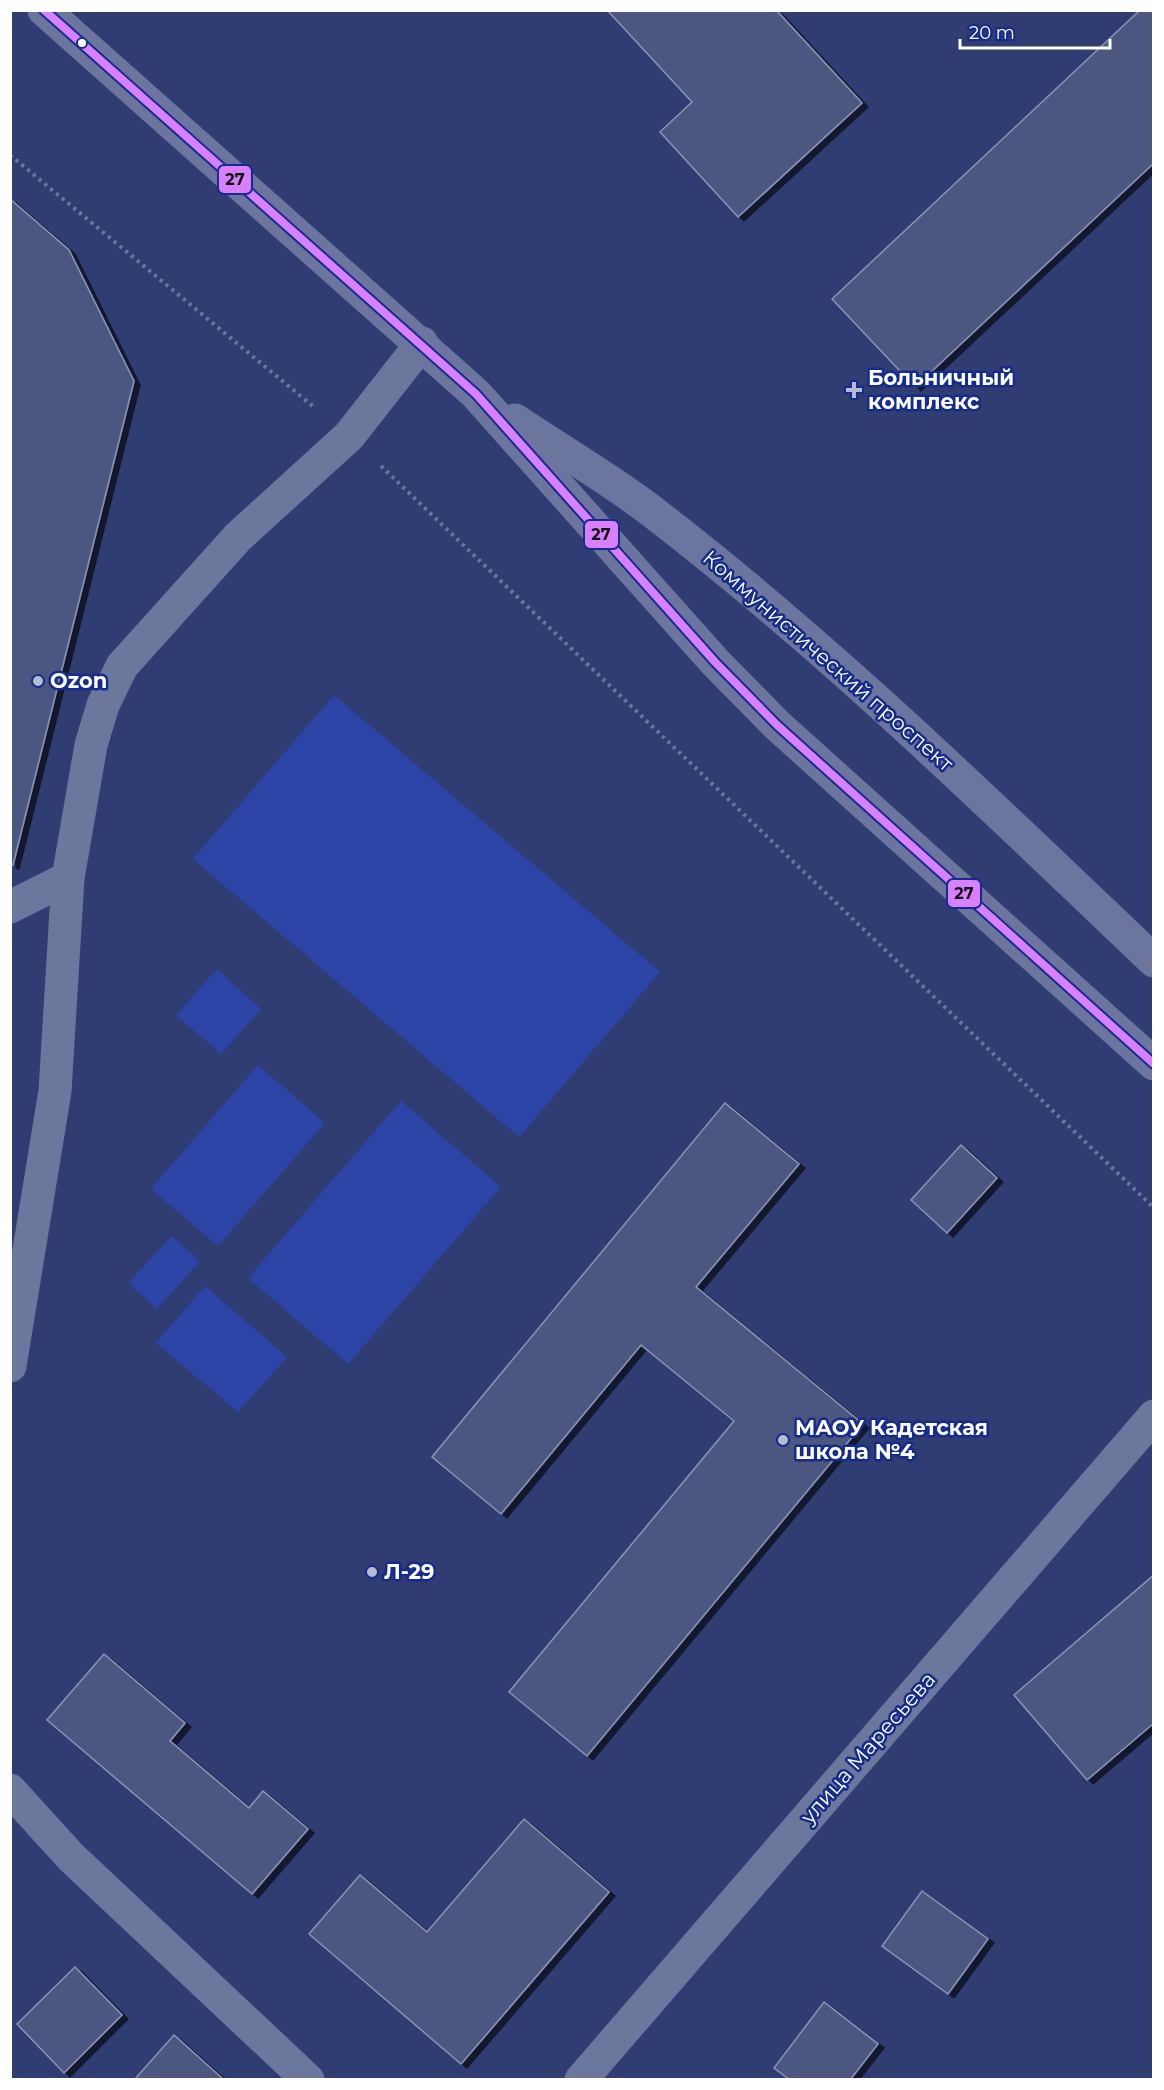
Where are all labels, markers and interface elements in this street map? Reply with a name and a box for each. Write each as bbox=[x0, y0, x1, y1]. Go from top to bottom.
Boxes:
scale bar bbox=[960, 12, 1110, 50]
text: 20 m bbox=[969, 22, 1015, 44]
unlabelled marker bbox=[76, 37, 88, 49]
line badge: 27 bbox=[218, 165, 252, 194]
text: 27 bbox=[225, 170, 245, 189]
place label: Больничный комплекс bbox=[868, 365, 1014, 414]
marker: Больничный комплекс bbox=[845, 381, 863, 399]
line badge: 27 bbox=[584, 520, 619, 549]
text: 27 bbox=[591, 525, 611, 544]
street label: Коммунистический проспект bbox=[698, 545, 959, 776]
place label: Ozon bbox=[50, 668, 107, 693]
marker: Ozon bbox=[31, 674, 45, 688]
line badge: 27 bbox=[947, 879, 981, 908]
text: 27 bbox=[954, 884, 974, 903]
place label: МАОУ Кадетская школа №4 bbox=[795, 1415, 988, 1464]
marker: МАОУ Кадетская школа №4 bbox=[776, 1433, 790, 1447]
place label: Л-29 bbox=[384, 1559, 434, 1584]
marker: Л-29 bbox=[365, 1565, 379, 1579]
street label: улица Маресьева bbox=[794, 1667, 940, 1829]

